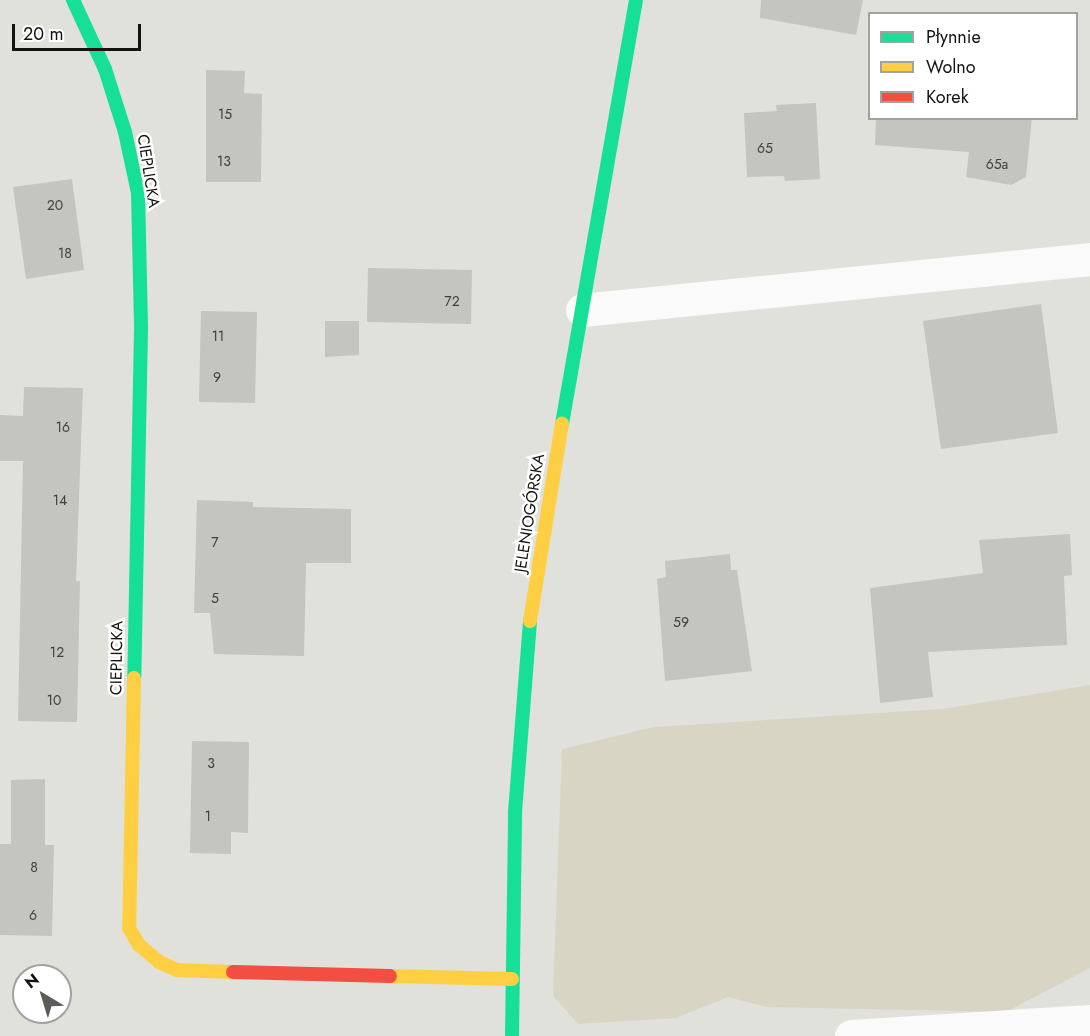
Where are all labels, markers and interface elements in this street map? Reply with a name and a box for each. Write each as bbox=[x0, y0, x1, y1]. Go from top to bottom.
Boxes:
scale bar bbox=[15, 12, 144, 50]
legend bbox=[868, 12, 1078, 120]
text: 20 m bbox=[23, 21, 63, 47]
text: Płynnie bbox=[926, 24, 981, 50]
text: Wolno bbox=[926, 54, 976, 80]
text: Korek bbox=[926, 84, 969, 110]
house number: 15 bbox=[218, 106, 232, 122]
street label: CIEPLICKA bbox=[133, 133, 163, 209]
house number: 65 bbox=[757, 140, 773, 156]
house number: 13 bbox=[217, 153, 231, 169]
house number: 65a bbox=[986, 156, 1008, 172]
house number: 20 bbox=[47, 197, 63, 213]
house number: 18 bbox=[58, 245, 72, 261]
house number: 72 bbox=[444, 293, 460, 309]
house number: 11 bbox=[212, 328, 224, 344]
house number: 9 bbox=[213, 369, 221, 385]
house number: 16 bbox=[56, 419, 70, 435]
street label: JELENIOGÓRSKA bbox=[511, 452, 549, 574]
house number: 14 bbox=[53, 492, 67, 508]
house number: 7 bbox=[211, 534, 219, 550]
house number: 5 bbox=[211, 590, 219, 606]
house number: 59 bbox=[673, 614, 689, 630]
street label: CIEPLICKA bbox=[107, 621, 127, 695]
house number: 12 bbox=[50, 644, 64, 660]
house number: 10 bbox=[47, 692, 61, 708]
house number: 3 bbox=[207, 755, 215, 771]
house number: 1 bbox=[205, 808, 211, 824]
house number: 8 bbox=[30, 859, 38, 875]
house number: 6 bbox=[29, 907, 37, 923]
north arrow bbox=[12, 964, 72, 1024]
text: N bbox=[20, 968, 44, 994]

